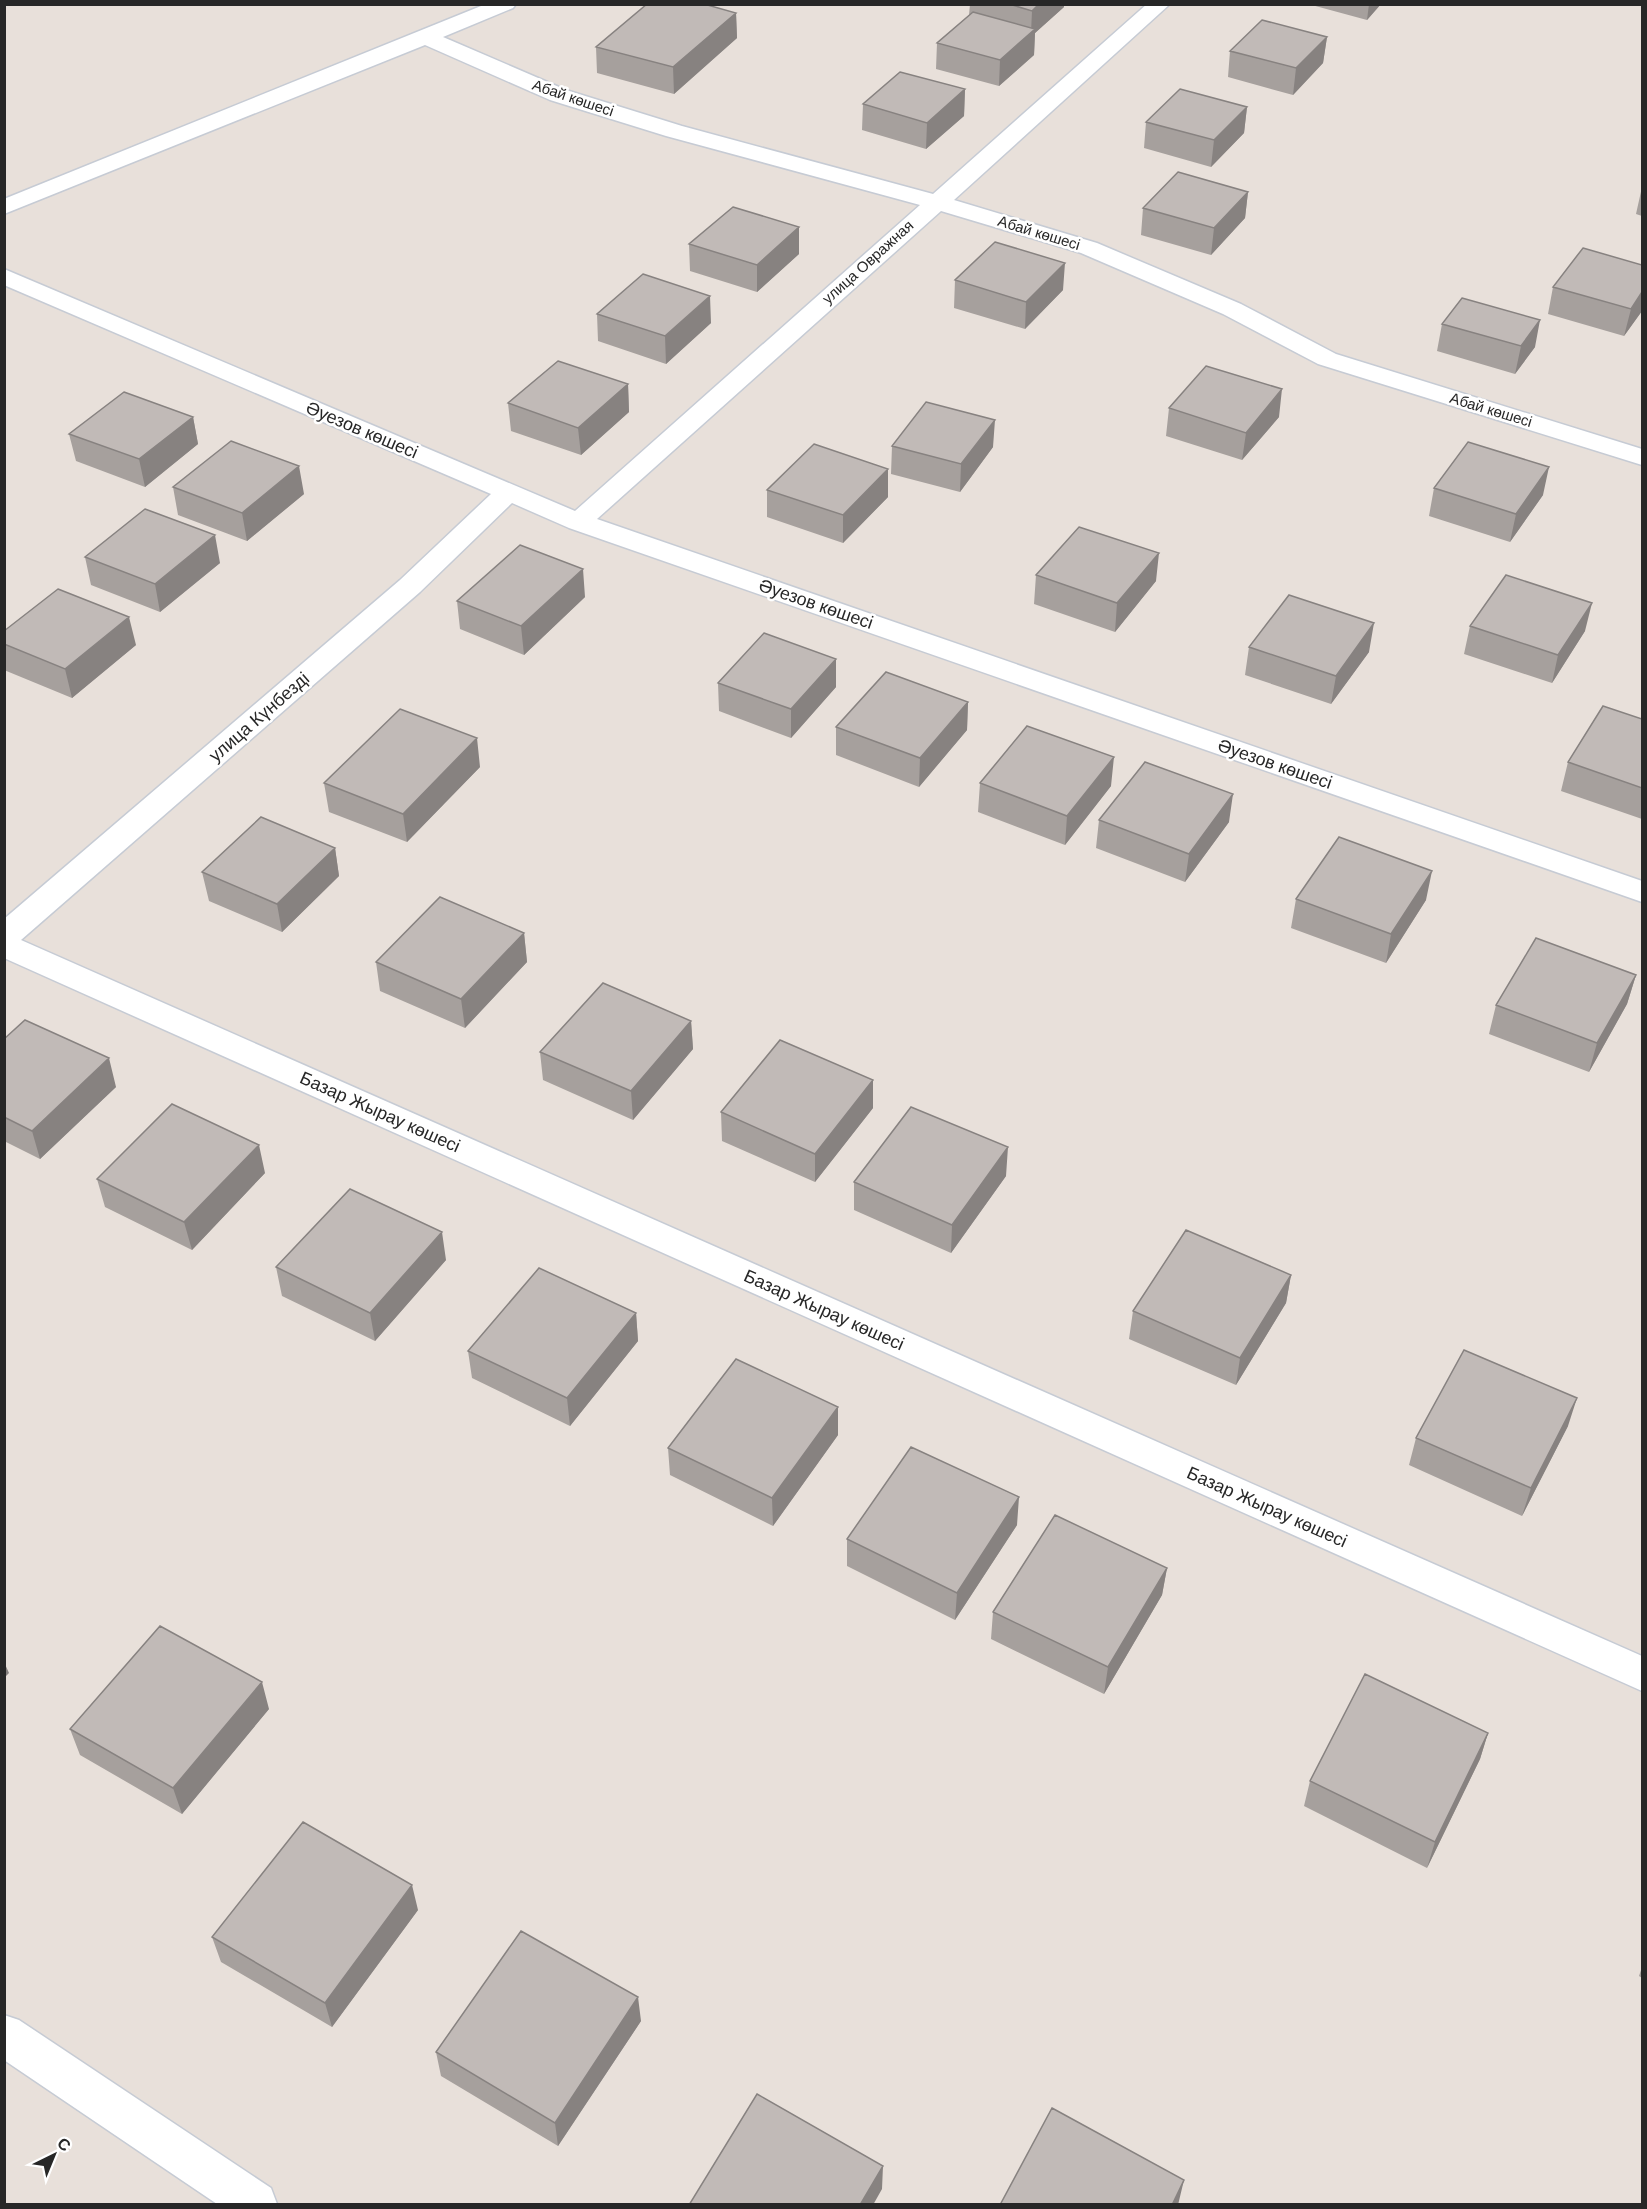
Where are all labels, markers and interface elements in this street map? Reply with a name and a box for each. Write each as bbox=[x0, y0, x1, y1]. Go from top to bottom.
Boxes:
street label: Абай көшесі bbox=[530, 75, 616, 121]
street label: Абай көшесі bbox=[995, 211, 1083, 255]
street label: улица Овражная bbox=[818, 216, 918, 308]
street label: Абай көшесі bbox=[1447, 388, 1535, 432]
street label: Әуезов көшесі bbox=[302, 396, 422, 464]
street label: Әуезов көшесі bbox=[755, 573, 877, 635]
street label: улица Күнбезді bbox=[204, 667, 314, 767]
street label: Әуезов көшесі bbox=[1214, 733, 1336, 795]
street label: Базар Жырау көшесі bbox=[296, 1066, 464, 1158]
street label: Базар Жырау көшесі bbox=[740, 1264, 908, 1356]
street label: Базар Жырау көшесі bbox=[1183, 1461, 1351, 1553]
north arrow bbox=[24, 2125, 84, 2185]
text: С bbox=[52, 2133, 76, 2156]

